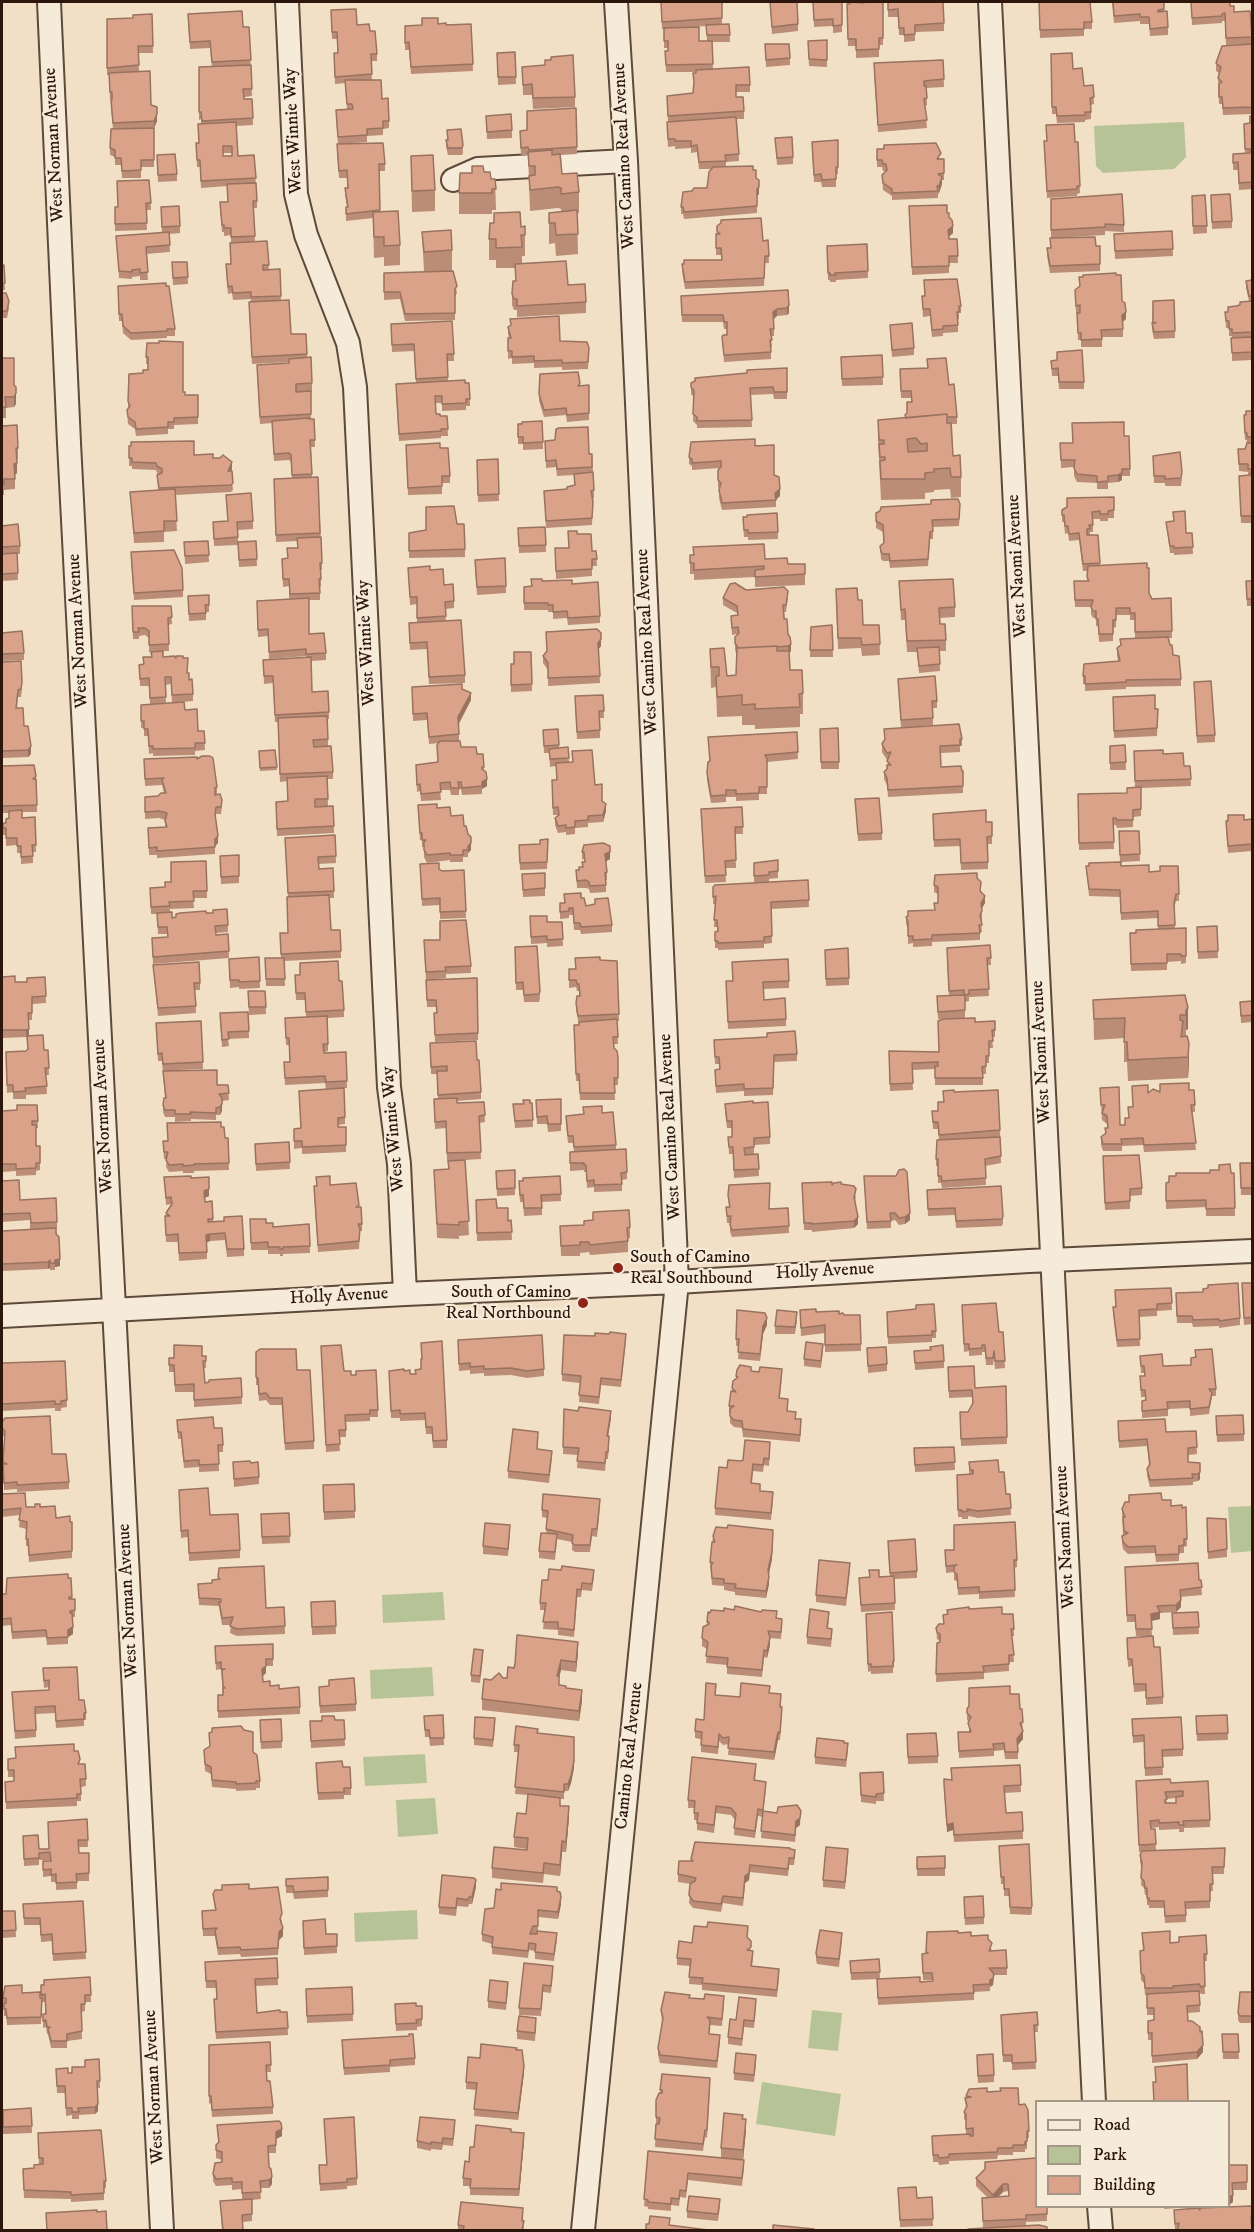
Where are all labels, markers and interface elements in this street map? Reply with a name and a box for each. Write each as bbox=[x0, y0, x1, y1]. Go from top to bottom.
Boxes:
street label: West Camino Real Avenue bbox=[609, 62, 641, 250]
street label: West Norman Avenue bbox=[40, 67, 70, 223]
street label: West Winnie Way bbox=[280, 67, 308, 195]
street label: West Naomi Avenue bbox=[1003, 494, 1033, 638]
street label: West Camino Real Avenue bbox=[632, 548, 664, 736]
street label: West Norman Avenue bbox=[64, 553, 94, 709]
street label: West Winnie Way bbox=[353, 579, 381, 707]
street label: West Naomi Avenue bbox=[1027, 980, 1057, 1124]
street label: West Camino Real Avenue bbox=[655, 1033, 687, 1221]
street label: West Norman Avenue bbox=[89, 1038, 119, 1194]
street label: West Winnie Way bbox=[378, 1065, 410, 1193]
place label: South of Camino Real Southbound bbox=[630, 1247, 753, 1290]
street label: Holly Avenue bbox=[775, 1259, 875, 1285]
marker: South of Camino Real Southbound bbox=[611, 1261, 625, 1275]
place label: South of Camino Real Northbound bbox=[446, 1282, 571, 1324]
street label: Holly Avenue bbox=[289, 1284, 389, 1310]
marker: South of Camino Real Northbound bbox=[576, 1296, 590, 1310]
street label: West Naomi Avenue bbox=[1051, 1465, 1081, 1609]
street label: West Norman Avenue bbox=[114, 1523, 144, 1679]
street label: Camino Real Avenue bbox=[612, 1681, 648, 1831]
street label: West Norman Avenue bbox=[140, 2009, 170, 2165]
legend bbox=[1035, 2100, 1230, 2208]
text: Road bbox=[1093, 2114, 1130, 2136]
text: Park bbox=[1093, 2144, 1127, 2166]
text: Building bbox=[1093, 2174, 1155, 2196]

